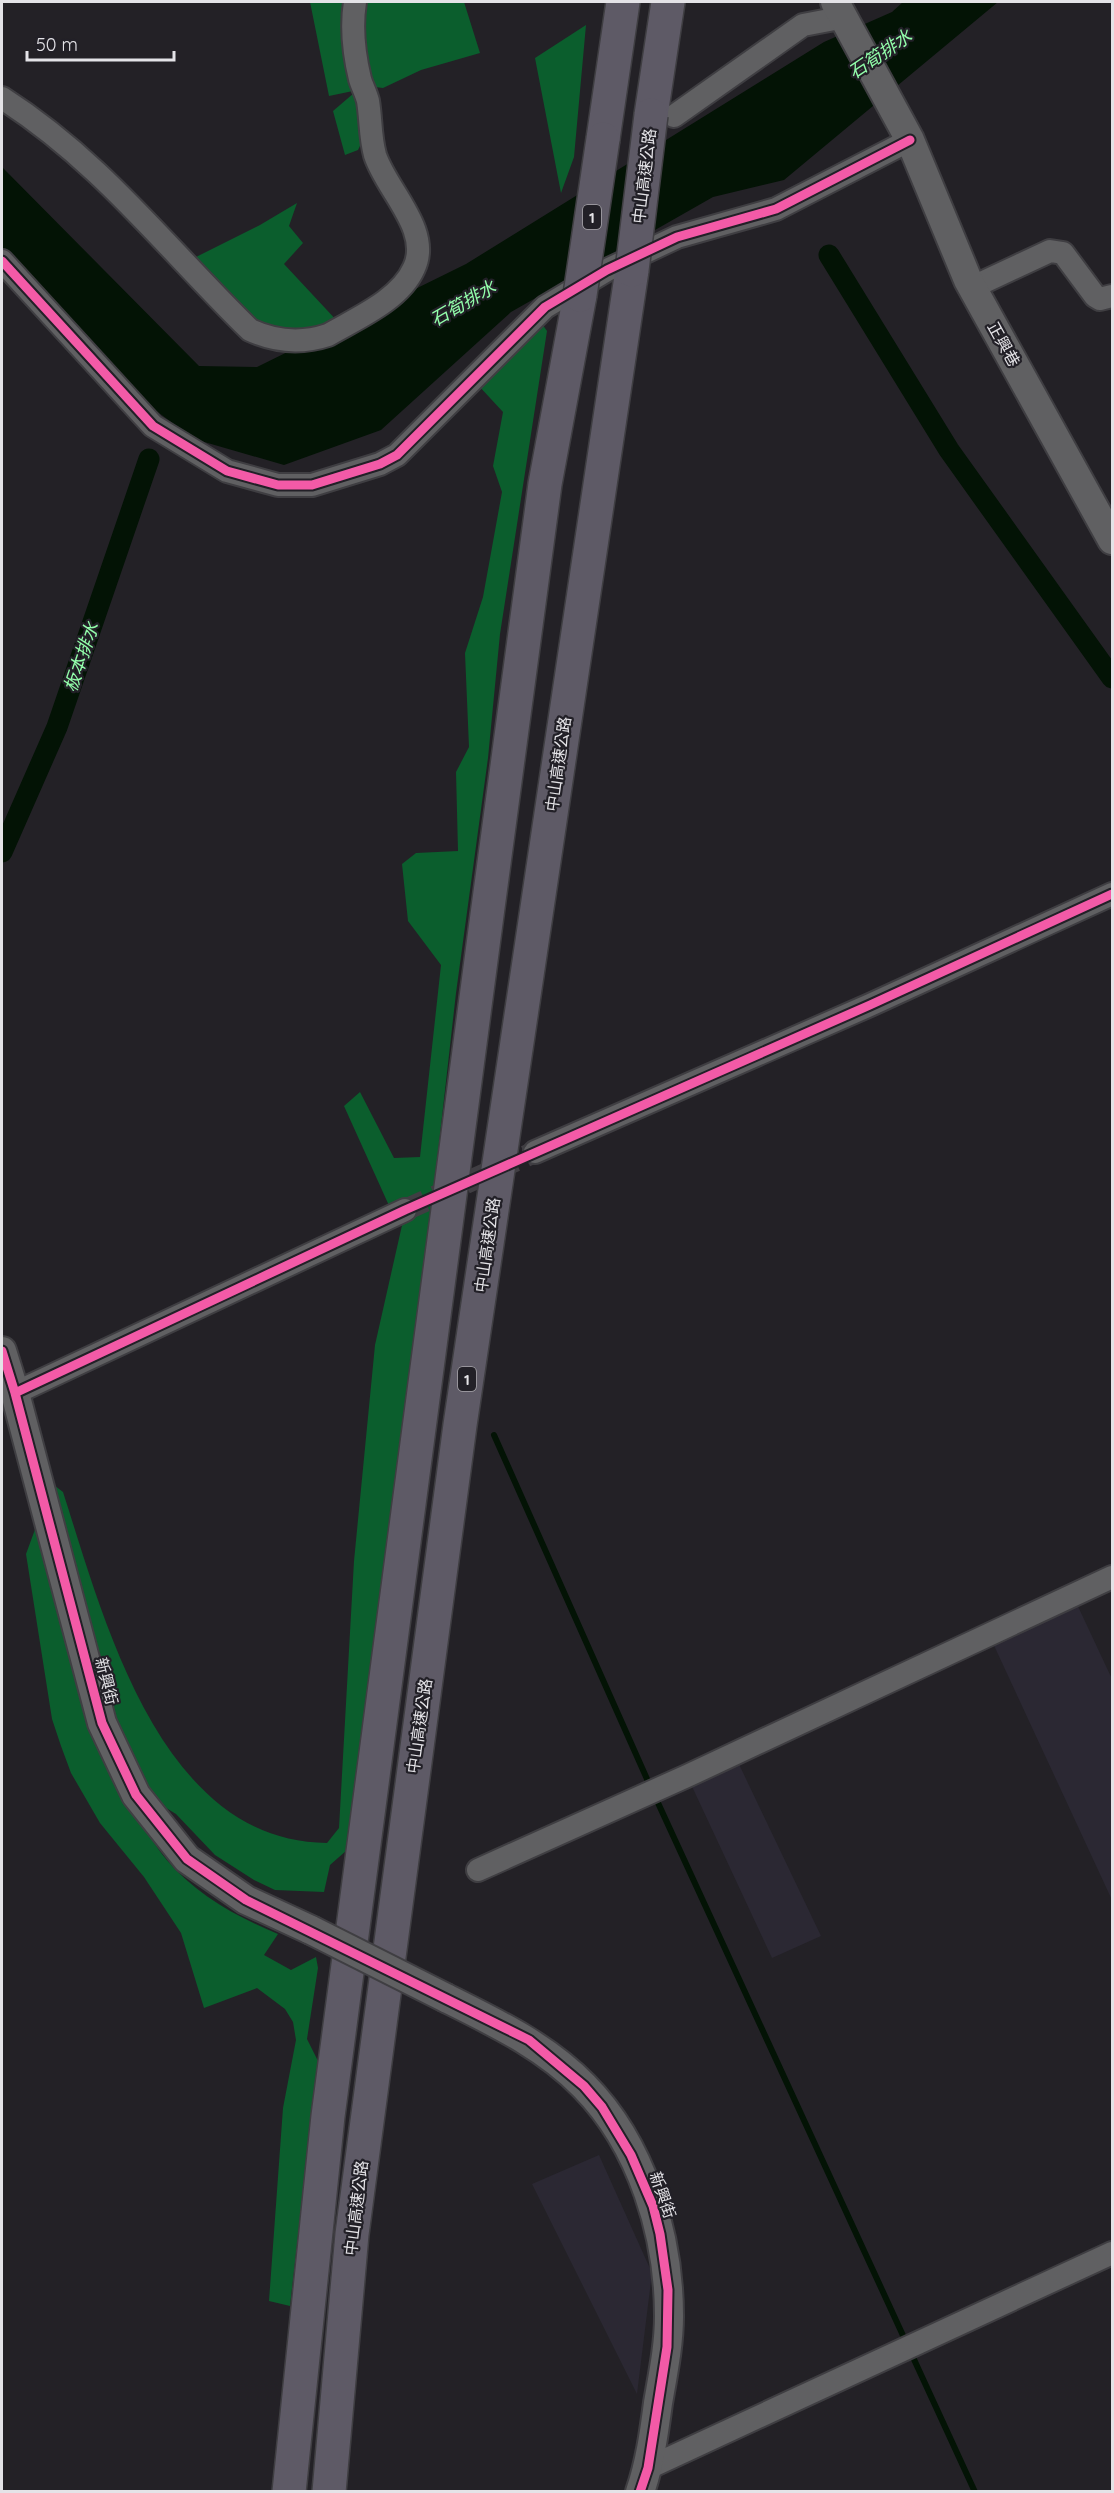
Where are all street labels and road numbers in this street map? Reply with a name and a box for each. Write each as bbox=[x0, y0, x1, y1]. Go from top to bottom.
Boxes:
street label: 中山高速公路 bbox=[628, 127, 660, 225]
road number: 1 bbox=[583, 205, 601, 229]
street label: 正興巷 bbox=[984, 318, 1024, 370]
street label: 中山高速公路 bbox=[541, 715, 575, 813]
street label: 中山高速公路 bbox=[470, 1196, 504, 1294]
road number: 1 bbox=[458, 1367, 476, 1391]
street label: 新興街 bbox=[91, 1655, 123, 1707]
street label: 中山高速公路 bbox=[402, 1677, 436, 1775]
street label: 中山高速公路 bbox=[340, 2159, 372, 2257]
street label: 新興街 bbox=[646, 2169, 680, 2221]

